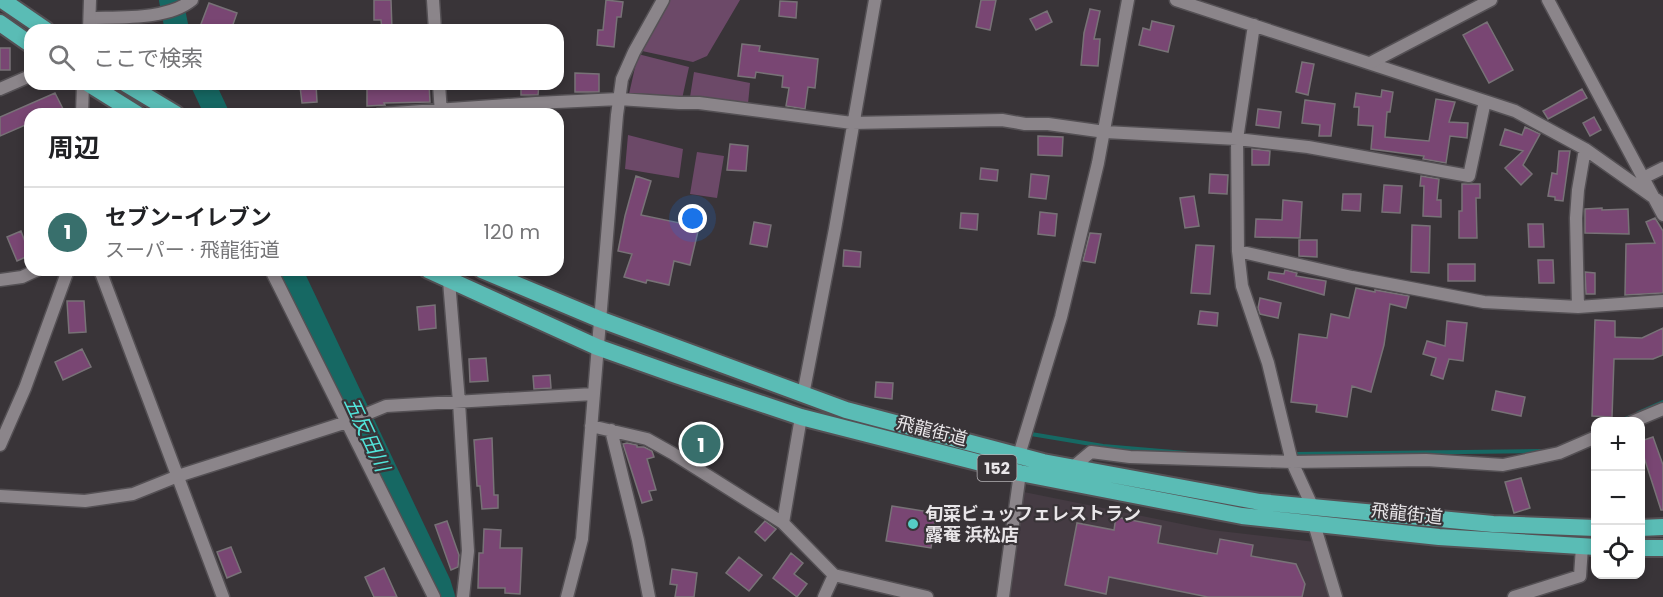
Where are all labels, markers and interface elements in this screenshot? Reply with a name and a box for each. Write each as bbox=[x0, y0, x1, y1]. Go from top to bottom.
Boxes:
search box bbox=[24, 24, 564, 90]
icon: search bbox=[45, 41, 78, 74]
text: ここで検索 bbox=[93, 43, 203, 74]
text: 周辺 bbox=[48, 130, 100, 166]
text: セブン-イレブン bbox=[105, 202, 272, 233]
your location bbox=[678, 204, 707, 233]
text: 1 bbox=[64, 218, 71, 246]
text: 120 m bbox=[484, 218, 540, 246]
text: スーパー · 飛龍街道 bbox=[105, 236, 280, 264]
water label: 五反田川 bbox=[337, 392, 397, 478]
street label: 飛龍街道 bbox=[894, 410, 970, 451]
map controls bbox=[1591, 417, 1645, 579]
button: + bbox=[1591, 417, 1645, 471]
pin: 1 bbox=[682, 422, 720, 466]
road number: 152 bbox=[978, 455, 1016, 481]
button: − bbox=[1591, 471, 1645, 525]
street label: 飛龍街道 bbox=[1370, 497, 1444, 530]
place label: 旬菜ビュッフェレストラン 露菴 浜松店 bbox=[925, 501, 1141, 547]
marker: 旬菜ビュッフェレストラン 露菴 浜松店 bbox=[906, 517, 920, 531]
button: locate bbox=[1591, 525, 1645, 579]

